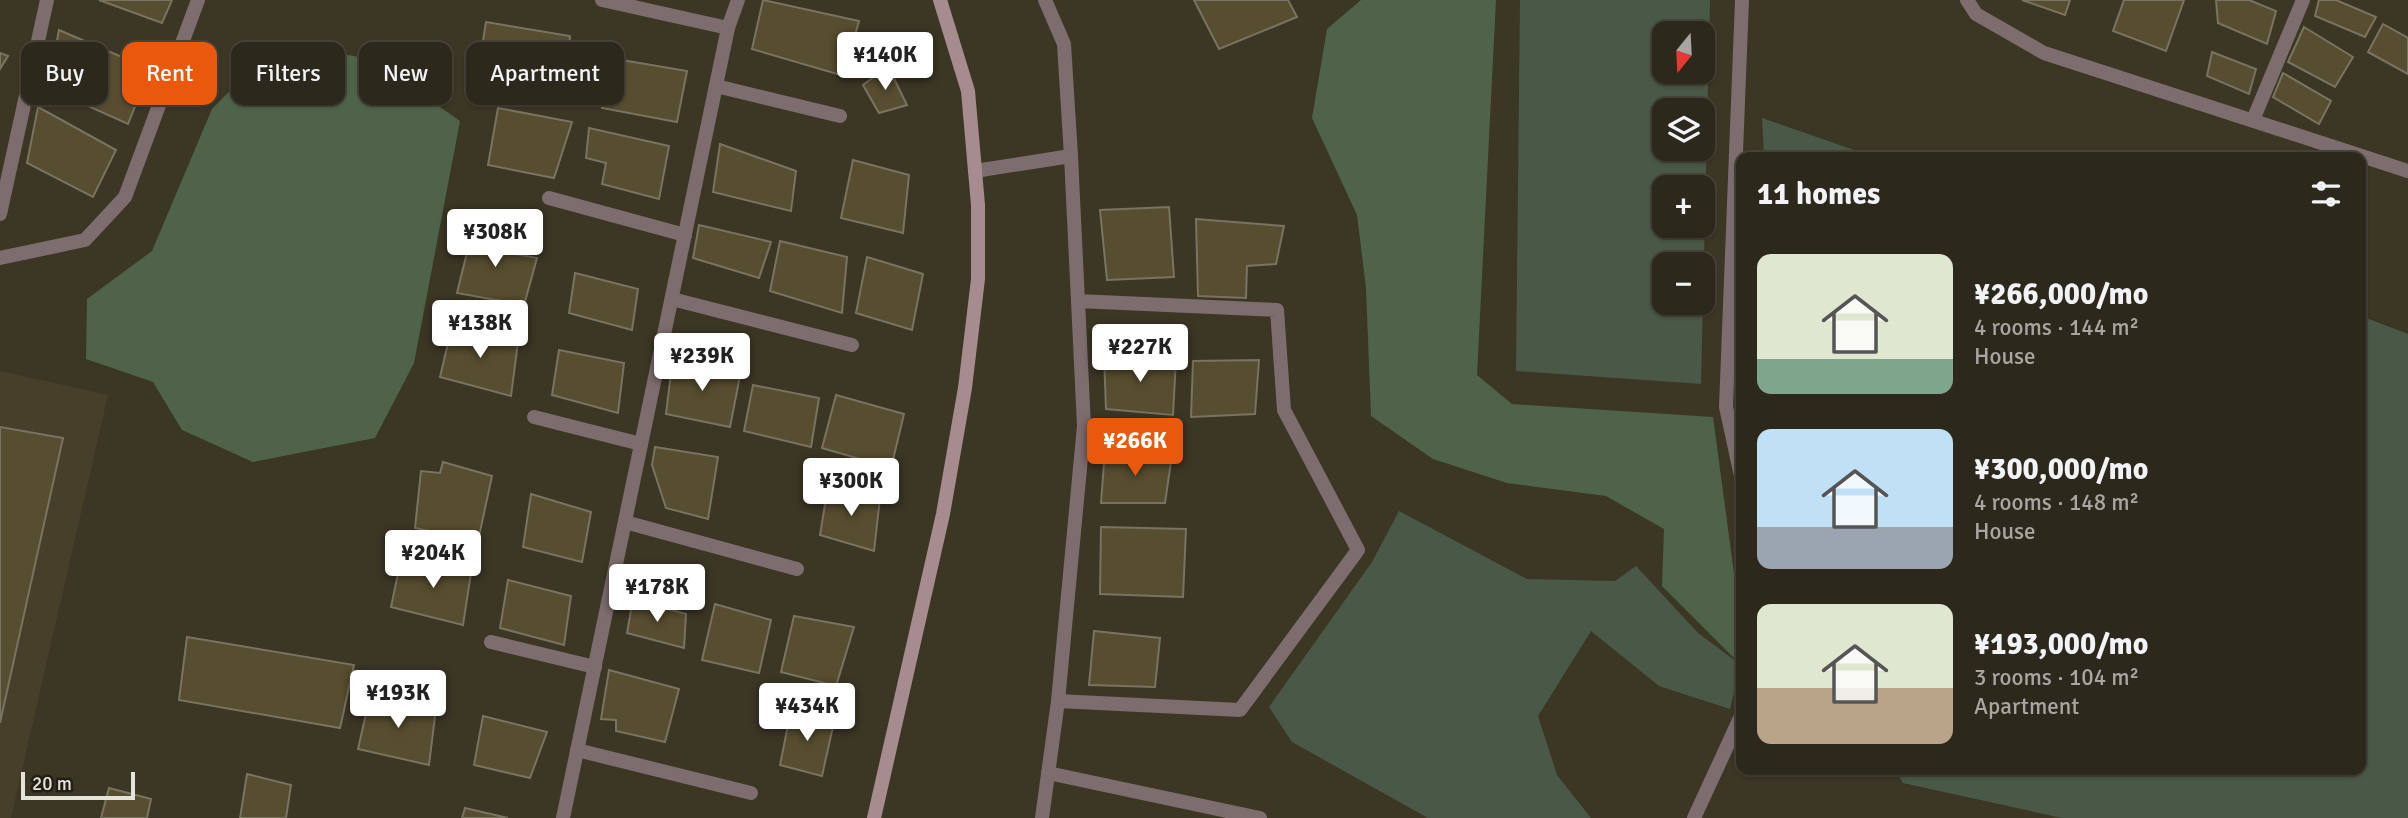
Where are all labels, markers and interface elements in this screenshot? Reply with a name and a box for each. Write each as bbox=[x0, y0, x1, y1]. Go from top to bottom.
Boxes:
north arrow bbox=[1652, 21, 1715, 84]
map controls bbox=[1652, 21, 1715, 315]
pin: ¥140K bbox=[836, 32, 934, 92]
text: ¥140K bbox=[853, 40, 917, 69]
chip: Buy bbox=[21, 42, 108, 105]
chip: Rent bbox=[122, 42, 217, 105]
chip: Filters bbox=[231, 42, 345, 105]
chip: New bbox=[359, 42, 452, 105]
chip: Apartment bbox=[466, 42, 624, 105]
button: layers bbox=[1652, 98, 1715, 161]
button: + bbox=[1652, 175, 1715, 238]
icon: filters bbox=[2307, 175, 2345, 213]
text: 11 homes bbox=[1757, 176, 1880, 213]
pin: ¥308K bbox=[446, 210, 544, 269]
text: ¥308K bbox=[463, 217, 527, 246]
button: − bbox=[1652, 252, 1715, 315]
text: ¥266,000/mo bbox=[1974, 276, 2148, 313]
icon: home bbox=[1813, 282, 1897, 366]
pin: ¥138K bbox=[431, 300, 529, 360]
text: ¥138K bbox=[448, 308, 512, 337]
text: 4 rooms · 144 m² bbox=[1974, 313, 2139, 342]
pin: ¥227K bbox=[1091, 324, 1189, 384]
text: ¥227K bbox=[1108, 332, 1172, 361]
pin: ¥239K bbox=[653, 334, 751, 393]
text: ¥239K bbox=[670, 341, 734, 370]
text: House bbox=[1974, 342, 2036, 371]
pin: ¥266K bbox=[1086, 419, 1184, 478]
text: ¥266K bbox=[1103, 426, 1167, 455]
text: ¥300,000/mo bbox=[1974, 451, 2148, 488]
icon: home bbox=[1813, 457, 1897, 541]
pin: ¥300K bbox=[802, 458, 900, 518]
text: ¥300K bbox=[819, 466, 883, 495]
text: 4 rooms · 148 m² bbox=[1974, 488, 2139, 517]
text: House bbox=[1974, 517, 2036, 546]
pin: ¥204K bbox=[384, 530, 482, 590]
text: ¥204K bbox=[401, 538, 465, 567]
pin: ¥178K bbox=[608, 564, 706, 624]
text: ¥178K bbox=[625, 572, 689, 601]
text: ¥193,000/mo bbox=[1974, 626, 2148, 663]
icon: home bbox=[1813, 632, 1897, 716]
text: 3 rooms · 104 m² bbox=[1974, 663, 2139, 692]
pin: ¥193K bbox=[349, 670, 447, 730]
text: ¥193K bbox=[366, 678, 430, 707]
pin: ¥434K bbox=[758, 684, 856, 743]
text: ¥434K bbox=[775, 691, 839, 720]
text: Apartment bbox=[1974, 692, 2079, 721]
scale bar bbox=[21, 769, 135, 801]
text: 20 m bbox=[32, 772, 72, 796]

